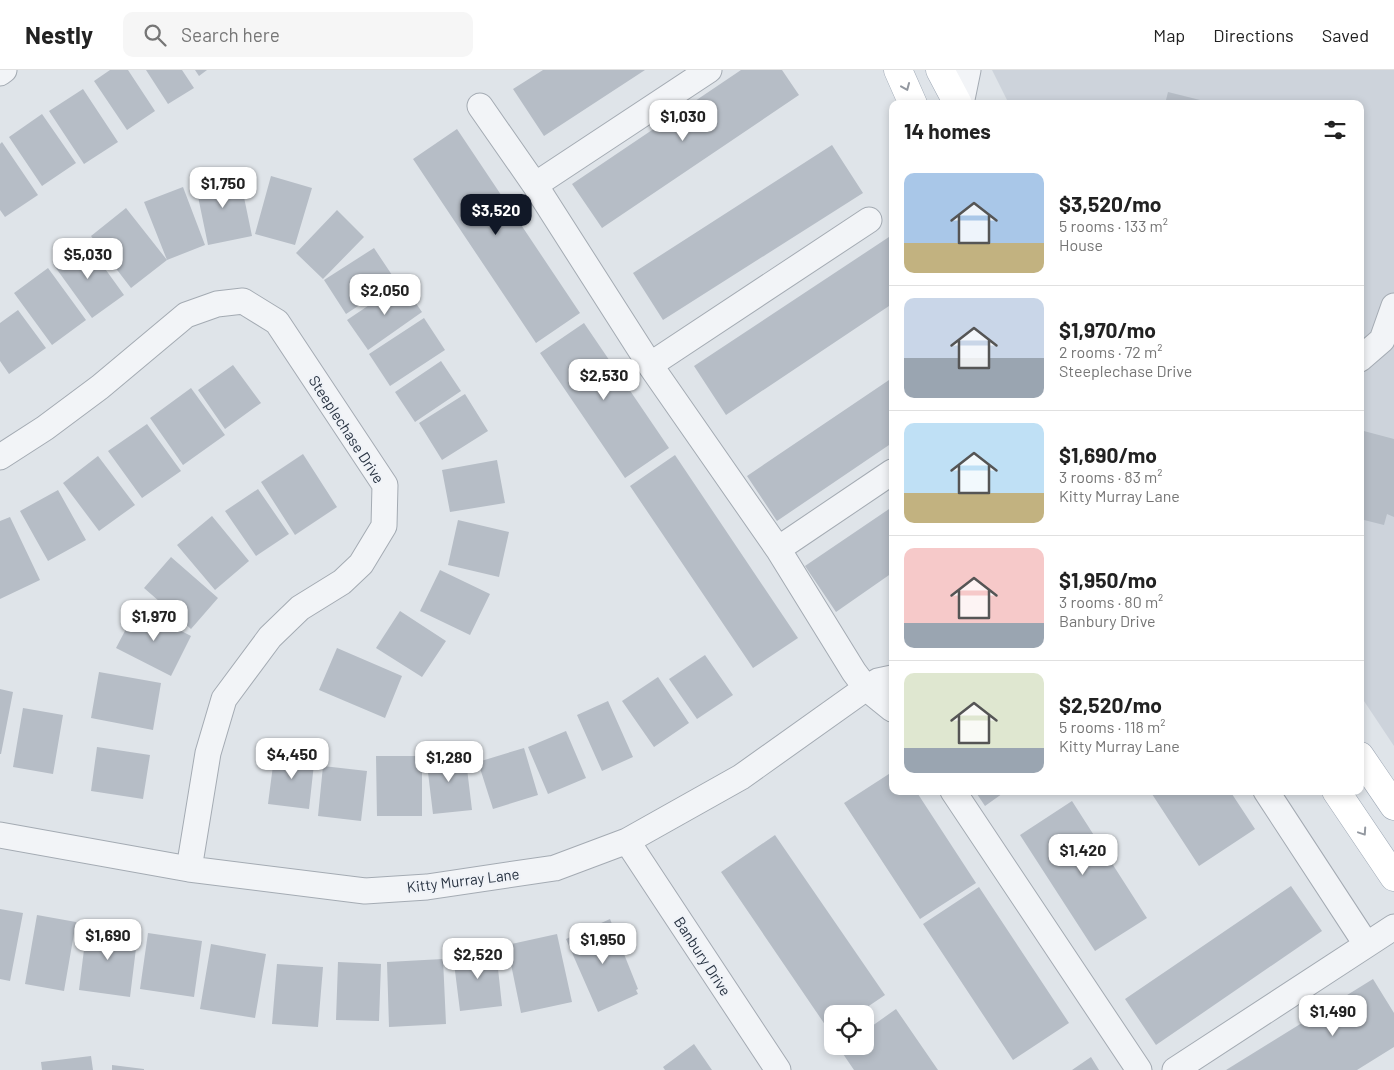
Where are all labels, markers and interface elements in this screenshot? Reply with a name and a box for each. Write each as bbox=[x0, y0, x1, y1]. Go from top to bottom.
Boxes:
search box bbox=[123, 12, 473, 57]
text: Nestly bbox=[25, 20, 93, 49]
icon: search bbox=[141, 21, 169, 49]
text: Search here bbox=[181, 23, 280, 46]
text: Map bbox=[1153, 24, 1185, 46]
text: Directions bbox=[1213, 24, 1294, 46]
text: Saved bbox=[1322, 24, 1369, 46]
one-way arrow bbox=[899, 82, 910, 91]
pin: $1,030 bbox=[642, 100, 724, 142]
text: $1,030 bbox=[660, 106, 706, 125]
icon: filters bbox=[1321, 116, 1349, 144]
text: 14 homes bbox=[904, 118, 991, 143]
pin: $1,750 bbox=[182, 166, 264, 209]
text: $1,750 bbox=[201, 173, 245, 192]
text: $3,520/mo bbox=[1059, 191, 1161, 216]
icon: home bbox=[944, 193, 1004, 253]
pin: $3,520 bbox=[455, 194, 537, 236]
text: $3,520 bbox=[472, 200, 520, 219]
text: 5 rooms · 133 m² bbox=[1059, 216, 1168, 235]
text: House bbox=[1059, 235, 1103, 254]
pin: $5,030 bbox=[47, 238, 129, 280]
text: $5,030 bbox=[64, 244, 112, 263]
pin: $2,050 bbox=[344, 274, 426, 316]
text: $2,050 bbox=[361, 280, 409, 299]
text: $1,970/mo bbox=[1059, 317, 1156, 342]
icon: home bbox=[944, 318, 1004, 378]
text: 2 rooms · 72 m² bbox=[1059, 342, 1162, 361]
pin: $2,530 bbox=[563, 358, 645, 401]
text: Steeplechase Drive bbox=[1059, 361, 1192, 380]
text: $2,530 bbox=[580, 365, 628, 384]
street label: Steeplechase Drive bbox=[305, 372, 389, 486]
text: $1,690/mo bbox=[1059, 442, 1157, 467]
icon: home bbox=[944, 443, 1004, 503]
text: 3 rooms · 83 m² bbox=[1059, 467, 1163, 486]
text: Kitty Murray Lane bbox=[1059, 486, 1180, 505]
text: $1,950/mo bbox=[1059, 567, 1157, 592]
icon: home bbox=[944, 568, 1004, 628]
text: 3 rooms · 80 m² bbox=[1059, 592, 1163, 611]
pin: $1,970 bbox=[113, 600, 195, 642]
text: $1,970 bbox=[132, 606, 176, 625]
text: Banbury Drive bbox=[1059, 611, 1156, 630]
text: $2,520/mo bbox=[1059, 692, 1162, 717]
icon: home bbox=[944, 693, 1004, 753]
text: 5 rooms · 118 m² bbox=[1059, 717, 1166, 736]
text: Kitty Murray Lane bbox=[1059, 736, 1180, 755]
pin: $4,450 bbox=[251, 738, 333, 780]
pin: $1,280 bbox=[408, 740, 490, 783]
text: $4,450 bbox=[267, 744, 317, 763]
text: $1,280 bbox=[426, 747, 472, 766]
one-way arrow bbox=[1357, 826, 1367, 835]
pin: $1,420 bbox=[1042, 834, 1124, 876]
text: $1,420 bbox=[1060, 840, 1106, 859]
street label: Kitty Murray Lane bbox=[406, 864, 520, 896]
street label: Banbury Drive bbox=[671, 913, 735, 999]
pin: $1,690 bbox=[67, 918, 149, 961]
pin: $1,950 bbox=[562, 922, 644, 965]
text: $1,690 bbox=[85, 925, 131, 944]
text: $1,950 bbox=[580, 929, 626, 948]
pin: $2,520 bbox=[437, 938, 519, 980]
text: $2,520 bbox=[453, 944, 503, 963]
pin: $1,490 bbox=[1292, 994, 1374, 1037]
text: $1,490 bbox=[1310, 1001, 1356, 1020]
map controls bbox=[824, 1005, 874, 1055]
button: locate bbox=[824, 1005, 874, 1055]

